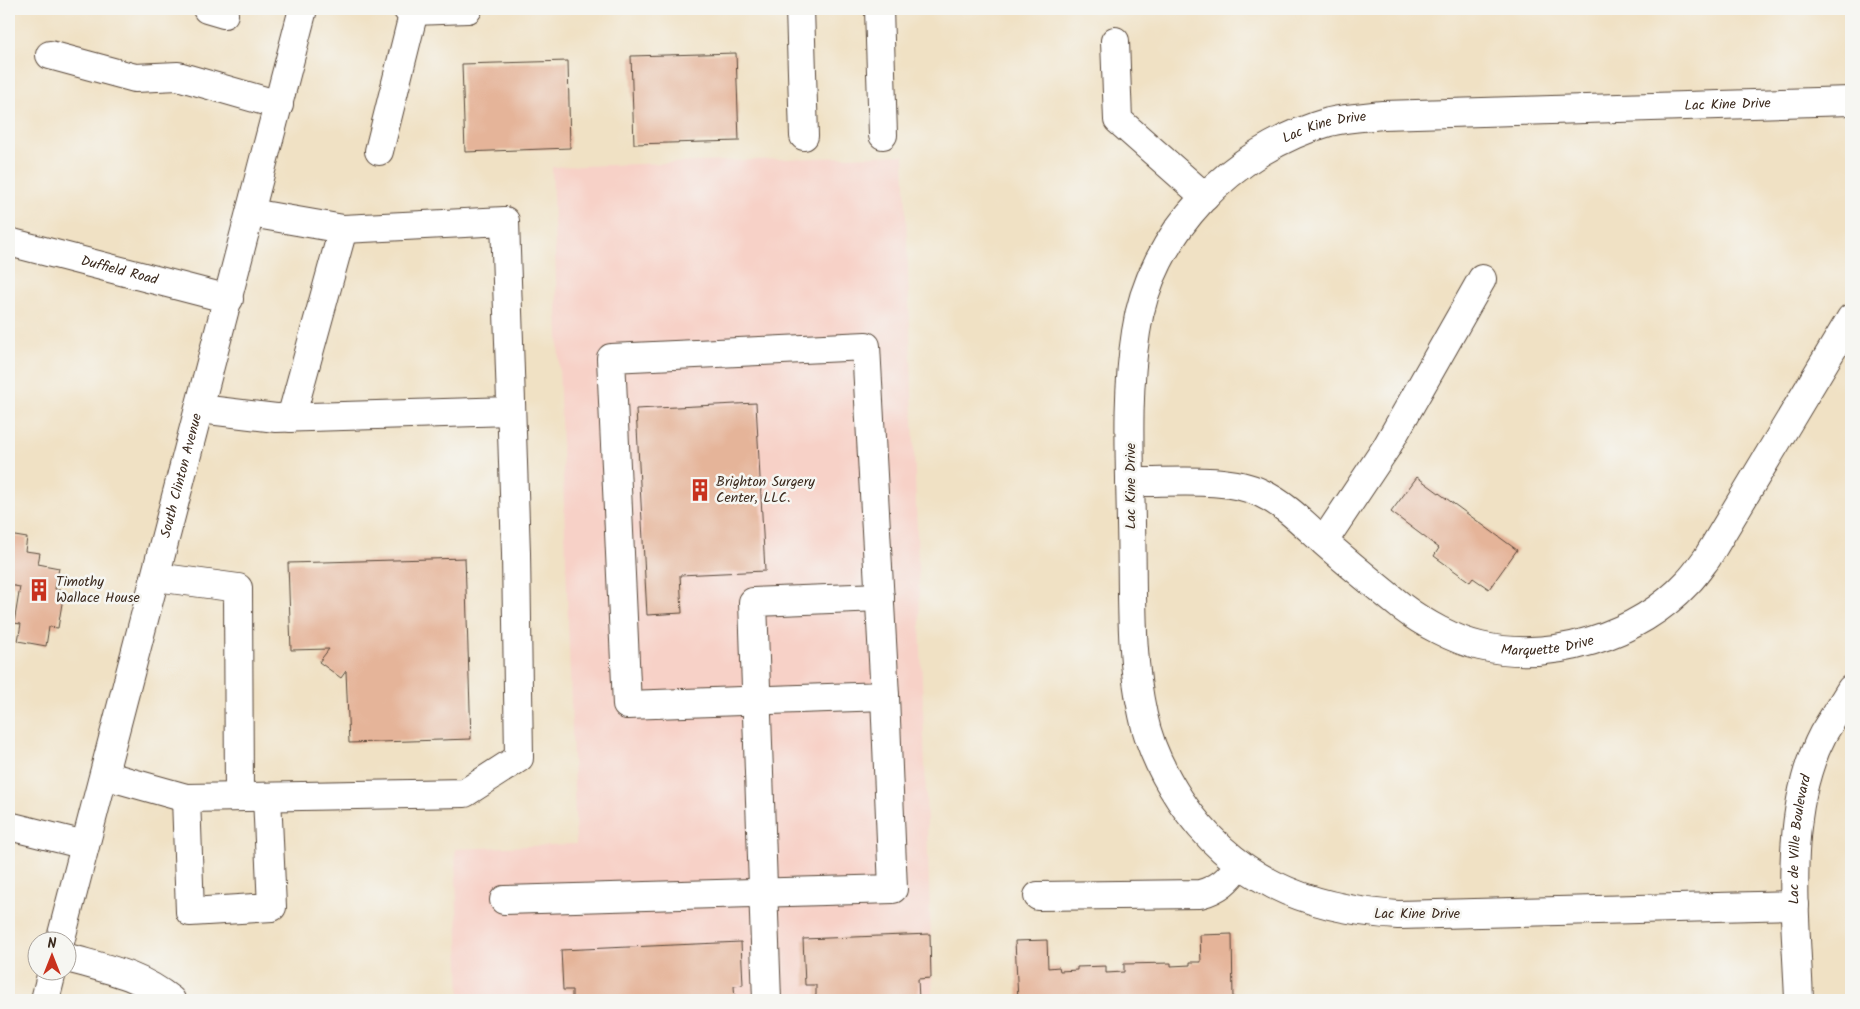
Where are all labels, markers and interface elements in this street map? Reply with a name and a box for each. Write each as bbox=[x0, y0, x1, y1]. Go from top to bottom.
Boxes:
street label: Lac Kine Drive bbox=[1684, 92, 1772, 117]
street label: Lac Kine Drive bbox=[1279, 106, 1368, 149]
street label: Duffield Road bbox=[78, 250, 161, 291]
street label: South Clinton Avenue bbox=[155, 410, 208, 540]
street label: Lac Kine Drive bbox=[1120, 442, 1142, 529]
place label: Brighton Surgery Center, LLC. bbox=[716, 471, 815, 509]
building icon: Brighton Surgery Center, LLC. bbox=[687, 477, 713, 503]
place label: Timothy Wallace House bbox=[56, 571, 141, 609]
building icon: Timothy Wallace House bbox=[26, 577, 52, 603]
street label: Marquette Drive bbox=[1500, 629, 1597, 662]
street label: Lac de Ville Boulevard bbox=[1783, 771, 1818, 905]
street label: Lac Kine Drive bbox=[1374, 903, 1461, 925]
north arrow bbox=[28, 932, 78, 982]
text: N bbox=[48, 933, 57, 955]

